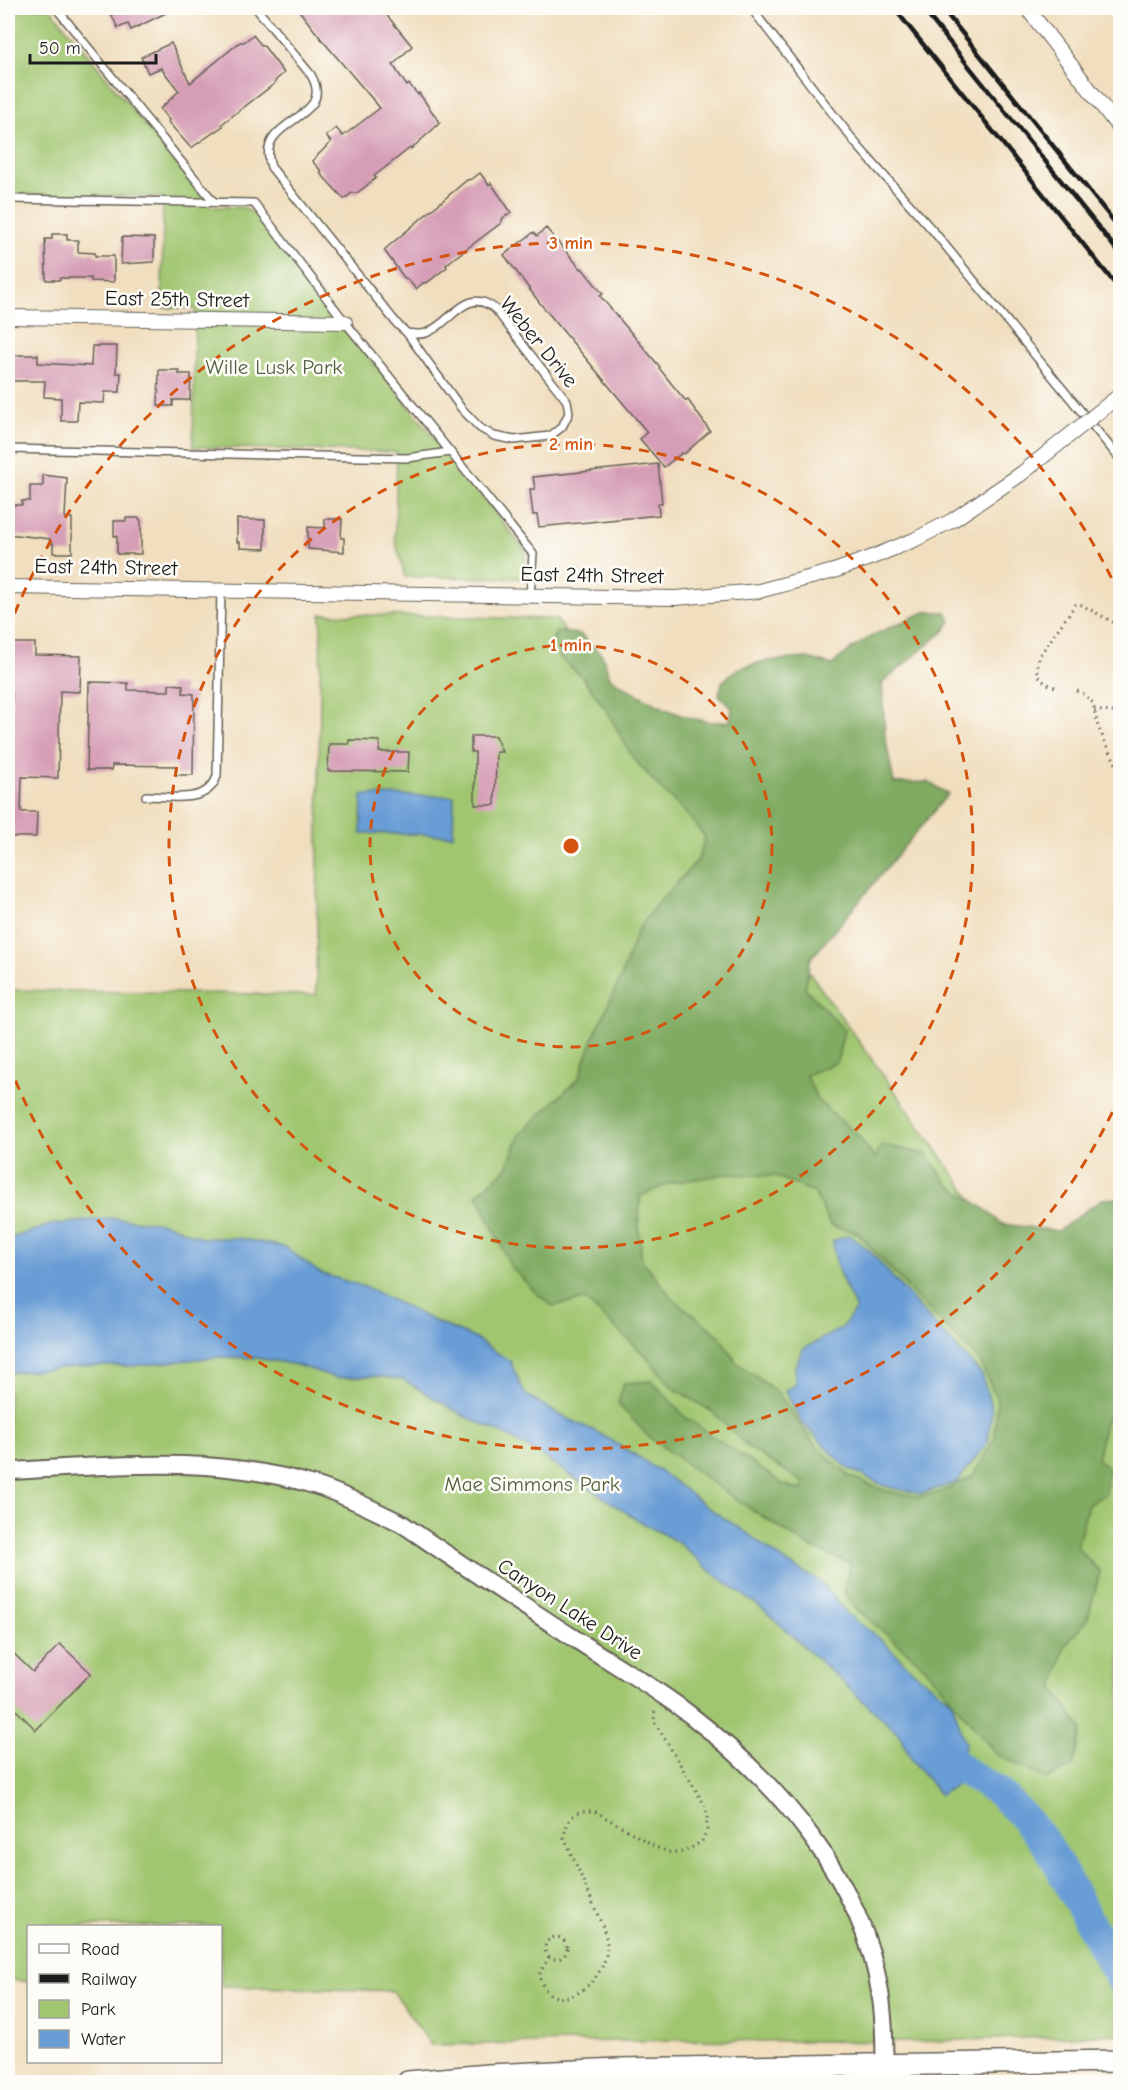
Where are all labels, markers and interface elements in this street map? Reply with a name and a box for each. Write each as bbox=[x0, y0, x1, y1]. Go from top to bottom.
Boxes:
scale bar bbox=[30, 27, 156, 65]
text: 50 m bbox=[39, 38, 81, 59]
text: 3 min bbox=[549, 233, 593, 254]
street label: East 25th Street bbox=[105, 286, 250, 312]
street label: Weber Drive bbox=[495, 292, 583, 392]
park label: Wille Lusk Park bbox=[206, 355, 342, 379]
text: 2 min bbox=[549, 434, 593, 455]
street label: East 24th Street bbox=[34, 554, 179, 580]
street label: East 24th Street bbox=[520, 562, 665, 588]
text: 1 min bbox=[550, 635, 592, 656]
centre of rings bbox=[561, 836, 581, 856]
park label: Mae Simmons Park bbox=[444, 1472, 620, 1496]
street label: Canyon Lake Drive bbox=[493, 1553, 647, 1665]
legend bbox=[27, 1925, 222, 2063]
text: Road bbox=[81, 1939, 120, 1960]
text: Railway bbox=[81, 1969, 138, 1990]
text: Park bbox=[81, 1999, 116, 2020]
text: Water bbox=[81, 2029, 126, 2050]

